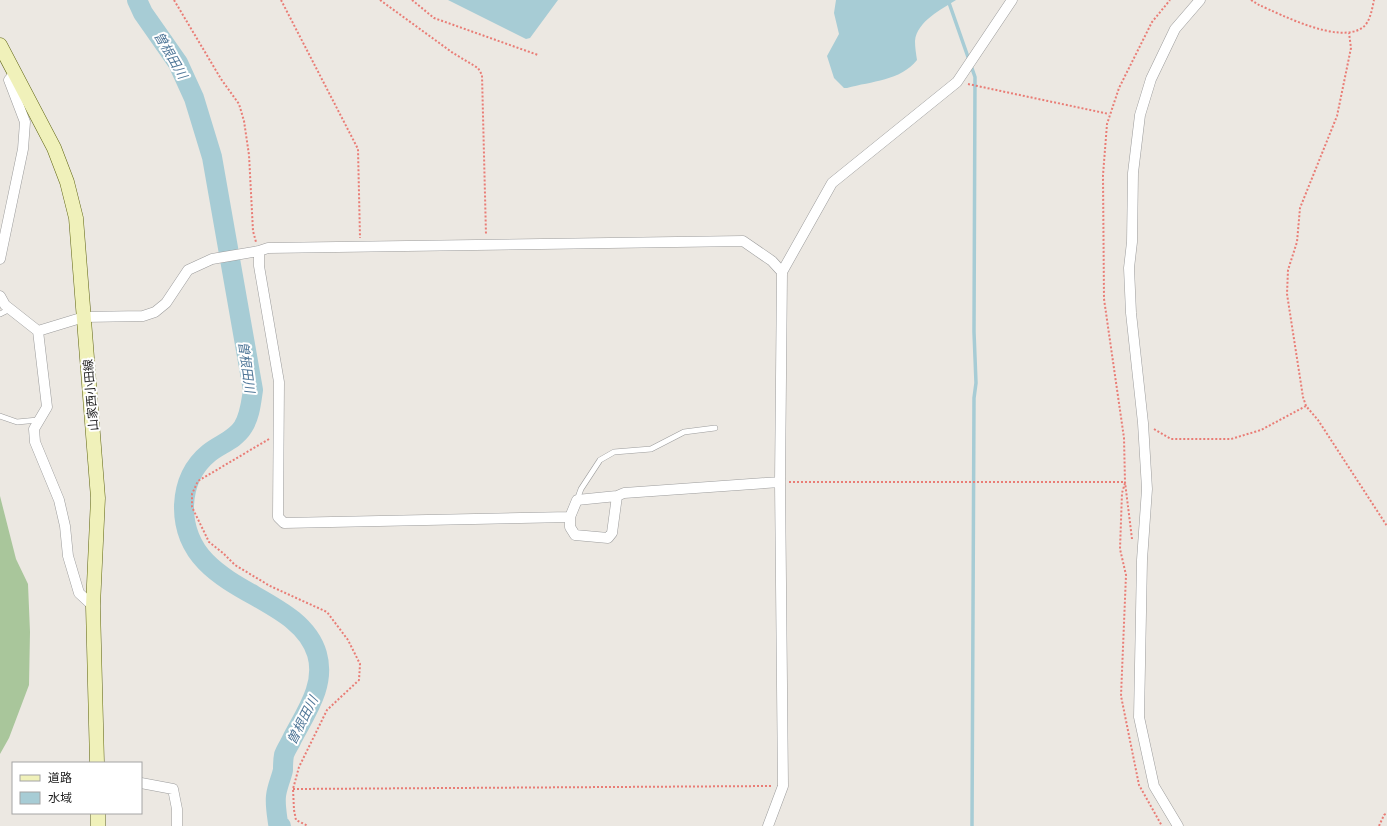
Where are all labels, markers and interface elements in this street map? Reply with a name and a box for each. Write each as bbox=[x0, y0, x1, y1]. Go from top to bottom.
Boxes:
water label: 曽根田川 bbox=[151, 28, 192, 83]
water label: 曽根田川 bbox=[235, 340, 259, 396]
street label: 山家西小田線 bbox=[80, 359, 100, 431]
water label: 曽根田川 bbox=[283, 691, 322, 747]
legend bbox=[12, 762, 142, 814]
text: 道路 bbox=[48, 770, 72, 784]
text: 水域 bbox=[48, 790, 72, 804]

